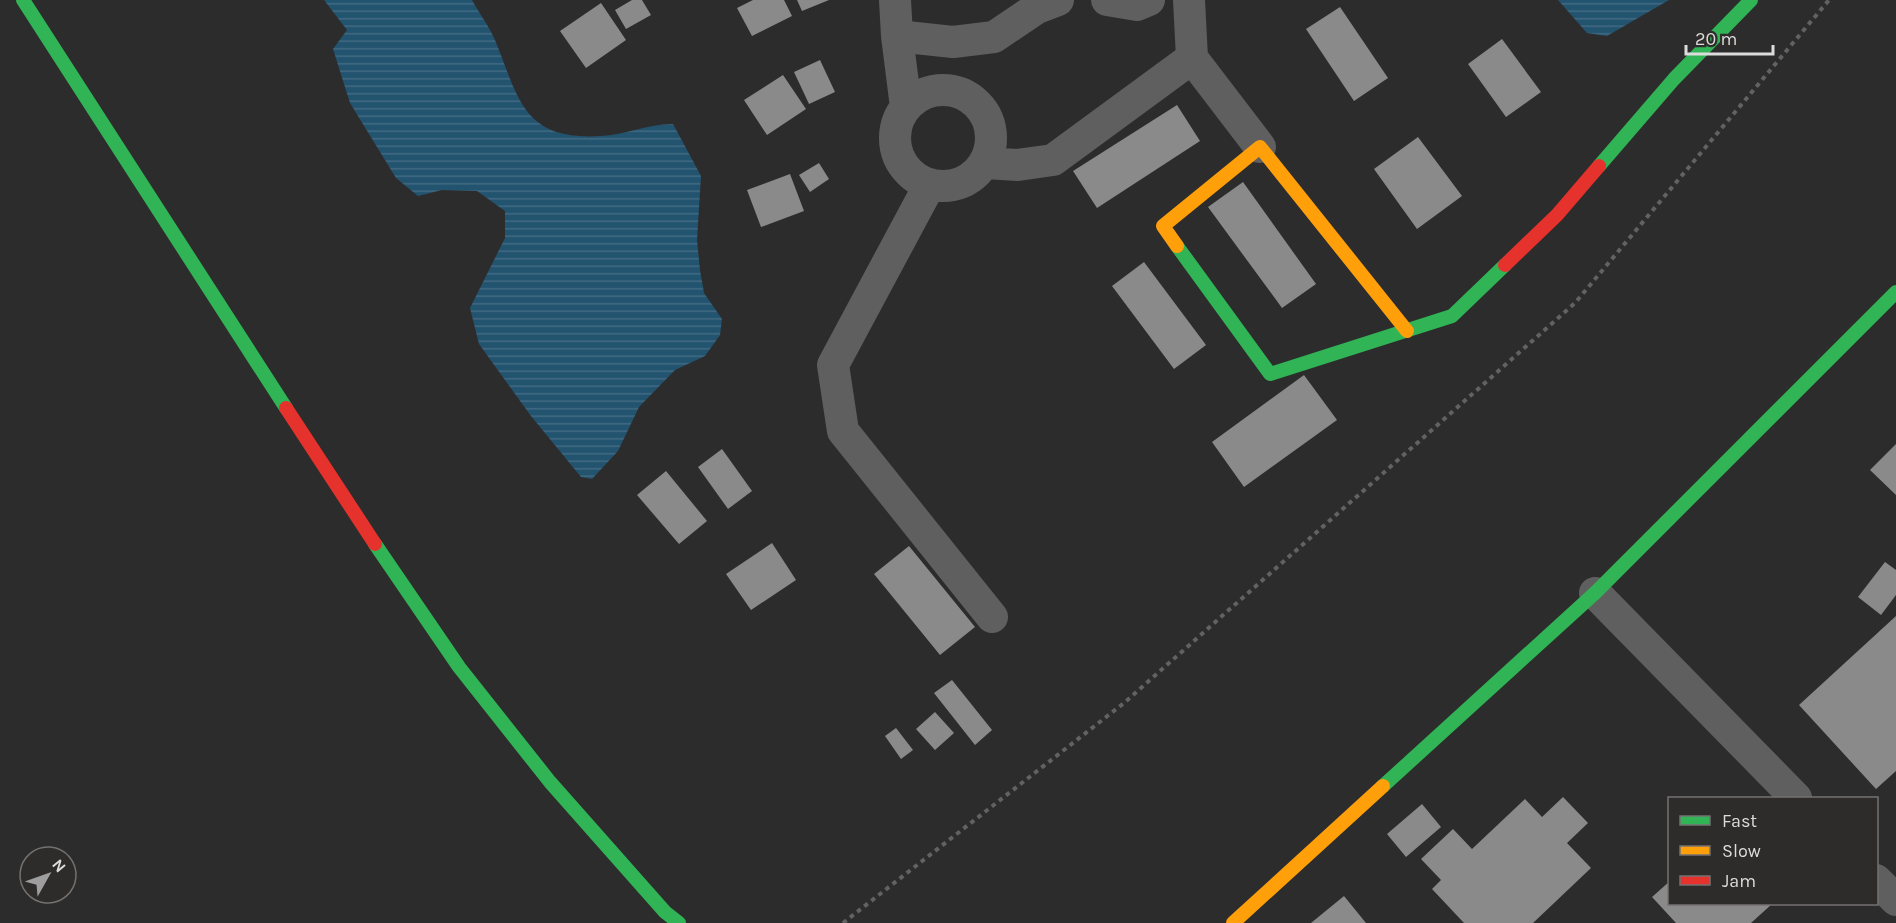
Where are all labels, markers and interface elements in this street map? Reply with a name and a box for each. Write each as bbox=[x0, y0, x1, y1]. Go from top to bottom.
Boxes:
scale bar bbox=[1686, 18, 1773, 56]
text: 20 m bbox=[1695, 28, 1737, 50]
legend bbox=[1668, 797, 1878, 905]
text: Fast bbox=[1722, 810, 1757, 832]
text: Slow bbox=[1722, 840, 1761, 862]
north arrow bbox=[18, 845, 78, 905]
text: N bbox=[48, 855, 70, 876]
text: Jam bbox=[1722, 870, 1756, 892]

